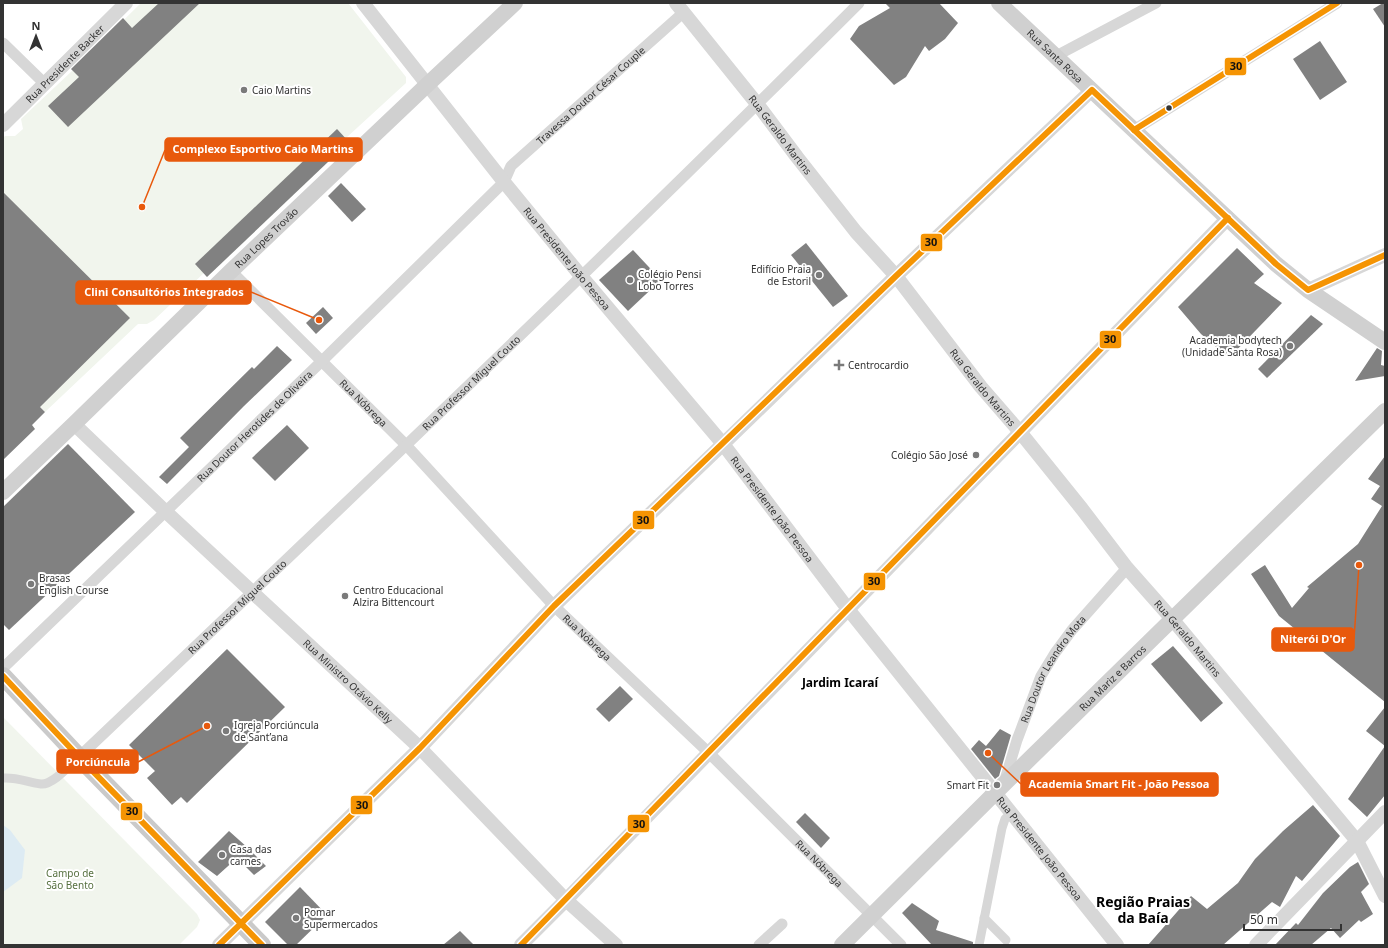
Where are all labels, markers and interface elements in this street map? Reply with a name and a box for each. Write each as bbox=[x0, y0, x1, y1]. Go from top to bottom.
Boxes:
north arrow bbox=[16, 16, 56, 56]
text: N bbox=[32, 18, 40, 33]
street label: Rua Presidente Backer bbox=[22, 22, 107, 106]
street label: Rua Santa Rosa bbox=[1024, 26, 1086, 86]
street label: Travessa Doutor César Couple bbox=[533, 43, 648, 147]
line badge: 30 bbox=[1224, 57, 1247, 76]
text: 30 bbox=[1230, 58, 1242, 73]
place label: Caio Martins bbox=[252, 83, 311, 97]
marker: Caio Martins bbox=[239, 85, 249, 95]
street label: Rua Geraldo Martins bbox=[746, 92, 815, 178]
unlabelled marker bbox=[1164, 103, 1174, 113]
callout: Complexo Esportivo Caio Martins bbox=[165, 138, 362, 161]
text: Complexo Esportivo Caio Martins bbox=[173, 141, 354, 156]
street label: Rua Lopes Trovão bbox=[231, 204, 301, 271]
street label: Rua Presidente João Pessoa bbox=[520, 204, 614, 313]
line badge: 30 bbox=[920, 233, 943, 252]
text: 30 bbox=[925, 234, 937, 249]
place label: Edifício Praia de Estoril bbox=[751, 262, 811, 288]
place label: Colégio Pensi Lobo Torres bbox=[638, 267, 701, 293]
marker: Edifício Praia de Estoril bbox=[814, 270, 824, 280]
marker: Colégio Pensi Lobo Torres bbox=[625, 275, 635, 285]
callout: Clini Consultórios Integrados bbox=[76, 281, 251, 304]
text: Clini Consultórios Integrados bbox=[84, 284, 244, 299]
line badge: 30 bbox=[1099, 330, 1122, 349]
text: 30 bbox=[1104, 331, 1116, 346]
street label: Rua Professor Miguel Couto bbox=[419, 332, 523, 433]
place label: Academia bodytech (Unidade Santa Rosa) bbox=[1182, 333, 1282, 359]
marker: Academia bodytech (Unidade Santa Rosa) bbox=[1285, 341, 1295, 351]
street label: Rua Geraldo Martins bbox=[947, 346, 1019, 429]
place label: Centrocardio bbox=[848, 358, 909, 372]
marker: Centrocardio bbox=[833, 359, 845, 371]
street label: Rua Doutor Herotides de Oliveira bbox=[194, 367, 315, 485]
street label: Rua Nóbrega bbox=[337, 376, 390, 430]
place label: Colégio São José bbox=[891, 448, 968, 462]
marker: Colégio São José bbox=[971, 450, 981, 460]
street label: Rua Presidente João Pessoa bbox=[728, 453, 817, 565]
line badge: 30 bbox=[632, 510, 655, 530]
text: 30 bbox=[637, 512, 649, 527]
street label: Rua Professor Miguel Couto bbox=[185, 556, 289, 657]
place label: Brasas English Course bbox=[39, 571, 109, 597]
line badge: 30 bbox=[863, 572, 886, 591]
text: 30 bbox=[868, 573, 880, 588]
marker: Brasas English Course bbox=[26, 579, 36, 589]
place label: Centro Educacional Alzira Bittencourt bbox=[353, 583, 443, 609]
marker: Centro Educacional Alzira Bittencourt bbox=[340, 591, 350, 601]
street label: Rua Geraldo Martins bbox=[1151, 597, 1224, 680]
street label: Rua Nóbrega bbox=[560, 611, 614, 664]
street label: Rua Doutor Leandro Mota bbox=[1017, 612, 1089, 725]
callout: Niterói D'Or bbox=[1272, 628, 1354, 651]
text: Niterói D'Or bbox=[1280, 631, 1346, 646]
street label: Rua Ministro Otávio Kelly bbox=[300, 636, 397, 727]
street label: Rua Mariz e Barros bbox=[1076, 642, 1149, 714]
district label: Jardim Icaraí bbox=[801, 674, 880, 691]
place label: Igreja Porciúncula de Sant’ana bbox=[234, 718, 319, 744]
marker: Igreja Porciúncula de Sant’ana bbox=[221, 726, 231, 736]
callout: Porciúncula bbox=[57, 750, 138, 773]
text: Porciúncula bbox=[66, 754, 130, 769]
callout: Academia Smart Fit - João Pessoa bbox=[1021, 773, 1218, 796]
text: Academia Smart Fit - João Pessoa bbox=[1029, 776, 1209, 791]
place label: Smart Fit bbox=[947, 778, 989, 792]
marker: Smart Fit bbox=[992, 780, 1002, 790]
street label: Rua Presidente João Pessoa bbox=[994, 793, 1086, 903]
line badge: 30 bbox=[350, 795, 373, 815]
text: 30 bbox=[356, 797, 368, 812]
line badge: 30 bbox=[120, 802, 143, 821]
text: 30 bbox=[126, 803, 138, 818]
line badge: 30 bbox=[627, 814, 650, 833]
text: 30 bbox=[633, 816, 645, 831]
street label: Rua Nóbrega bbox=[792, 836, 846, 890]
place label: Casa das carnes bbox=[230, 842, 272, 868]
marker: Casa das carnes bbox=[217, 850, 227, 860]
park label: Campo de São Bento bbox=[46, 866, 94, 892]
district label: Região Praias da Baía bbox=[1096, 892, 1190, 927]
place label: Pomar Supermercados bbox=[304, 905, 378, 931]
scale bar bbox=[1244, 906, 1341, 932]
text: 50 m bbox=[1250, 911, 1278, 928]
marker: Pomar Supermercados bbox=[291, 913, 301, 923]

